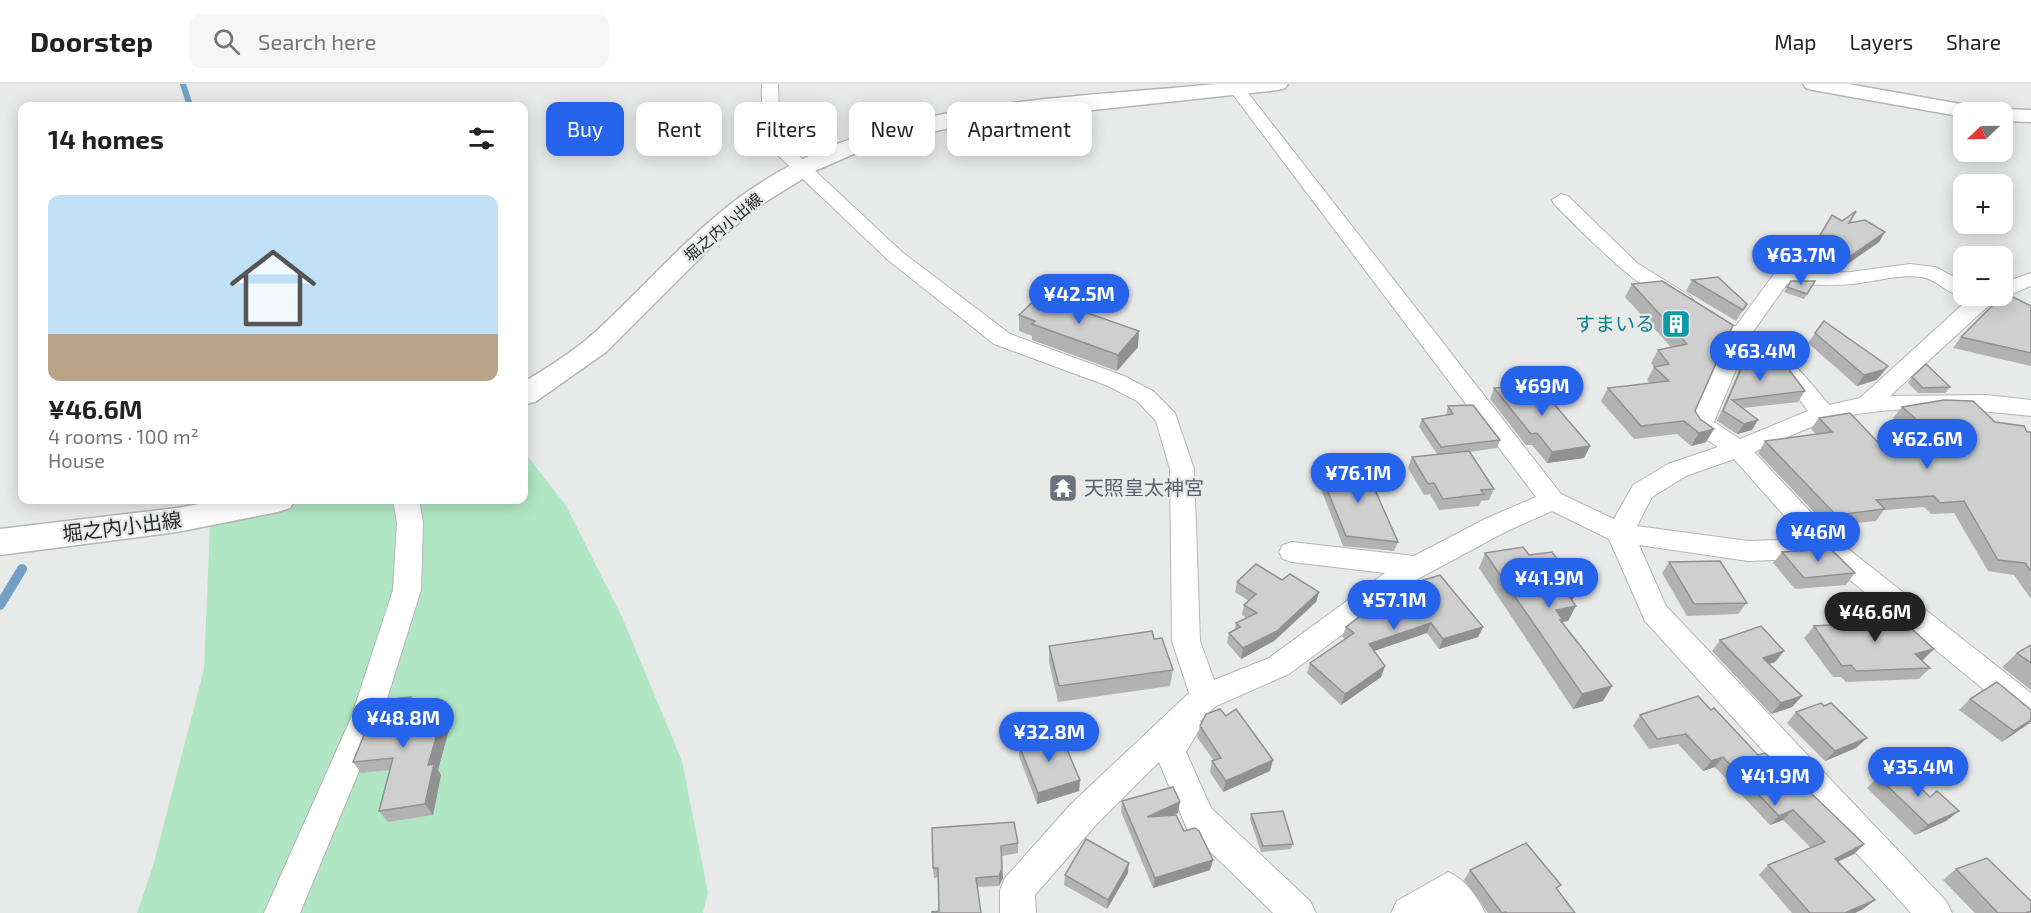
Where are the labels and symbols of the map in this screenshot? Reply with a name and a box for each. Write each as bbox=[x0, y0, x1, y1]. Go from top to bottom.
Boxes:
north arrow bbox=[1953, 102, 2013, 162]
street label: 堀之内小出線 bbox=[680, 188, 766, 265]
pin: ¥63.7M bbox=[1752, 235, 1850, 286]
pin: ¥42.5M bbox=[1030, 274, 1128, 325]
building icon: すまいる bbox=[1660, 308, 1692, 340]
place label: すまいる bbox=[1575, 311, 1655, 335]
pin: ¥63.4M bbox=[1711, 331, 1809, 382]
pin: ¥69M bbox=[1506, 366, 1578, 417]
pin: ¥62.6M bbox=[1878, 419, 1976, 470]
pin: ¥76.1M bbox=[1309, 453, 1407, 504]
temple icon: 天照皇太神宮 bbox=[1047, 472, 1079, 504]
place label: 天照皇太神宮 bbox=[1084, 475, 1204, 499]
street label: 堀之内小出線 bbox=[61, 507, 183, 545]
pin: ¥46M bbox=[1782, 512, 1854, 563]
pin: ¥41.9M bbox=[1500, 558, 1598, 609]
pin: ¥57.1M bbox=[1345, 580, 1443, 631]
pin: ¥46.6M bbox=[1826, 592, 1924, 643]
pin: ¥48.8M bbox=[354, 698, 452, 749]
pin: ¥32.8M bbox=[1000, 712, 1098, 763]
pin: ¥35.4M bbox=[1869, 747, 1967, 798]
pin: ¥41.9M bbox=[1726, 756, 1824, 807]

